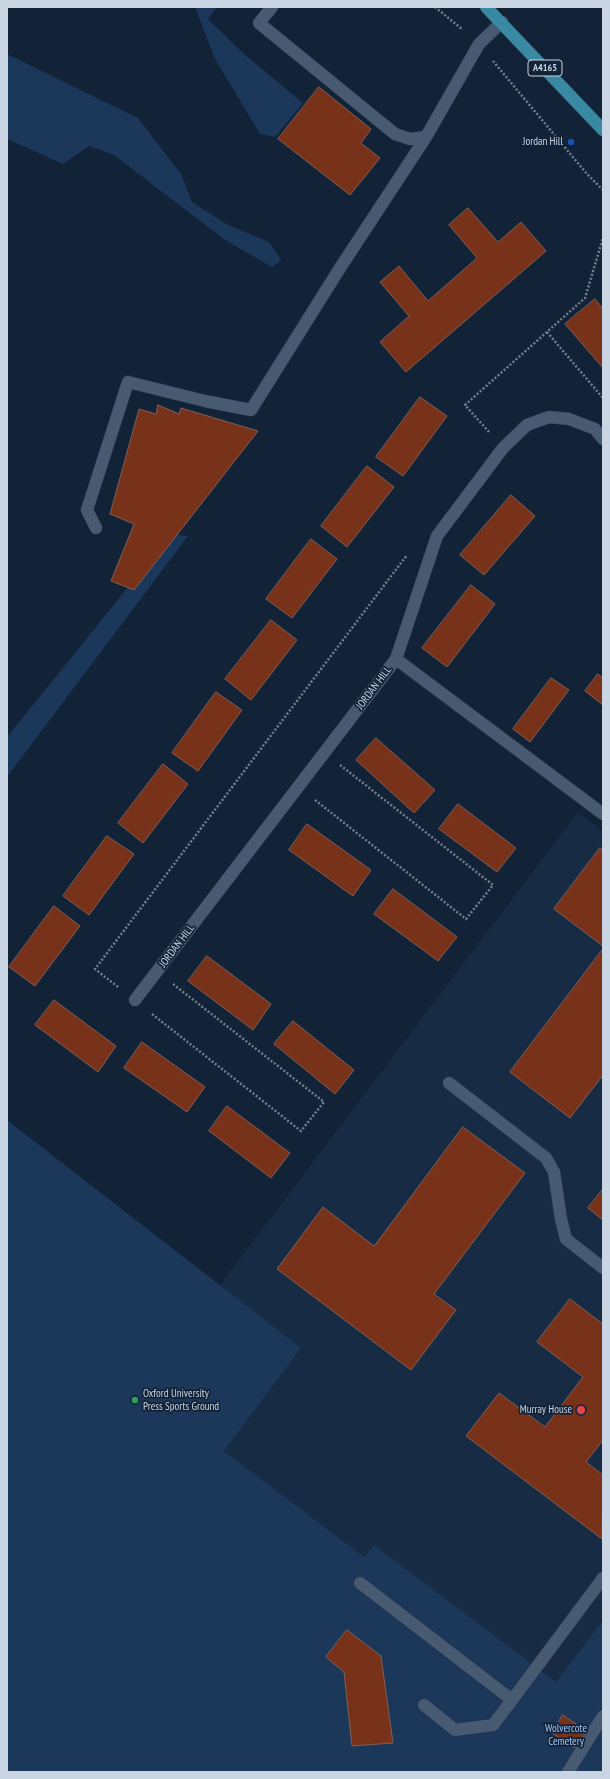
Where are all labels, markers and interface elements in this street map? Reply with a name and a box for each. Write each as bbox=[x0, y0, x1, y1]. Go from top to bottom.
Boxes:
road number: A4165 bbox=[528, 60, 562, 76]
place label: Jordan Hill bbox=[523, 135, 563, 149]
marker: Jordan Hill bbox=[566, 137, 576, 147]
street label: JORDAN HILL bbox=[354, 664, 394, 712]
street label: JORDAN HILL bbox=[157, 922, 197, 970]
place label: Oxford University Press Sports Ground bbox=[143, 1387, 219, 1413]
marker: Oxford University Press Sports Ground bbox=[130, 1395, 140, 1405]
place label: Murray House bbox=[520, 1403, 572, 1417]
marker: Murray House bbox=[575, 1404, 587, 1416]
park label: Wolvercote Cemetery bbox=[545, 1722, 587, 1748]

